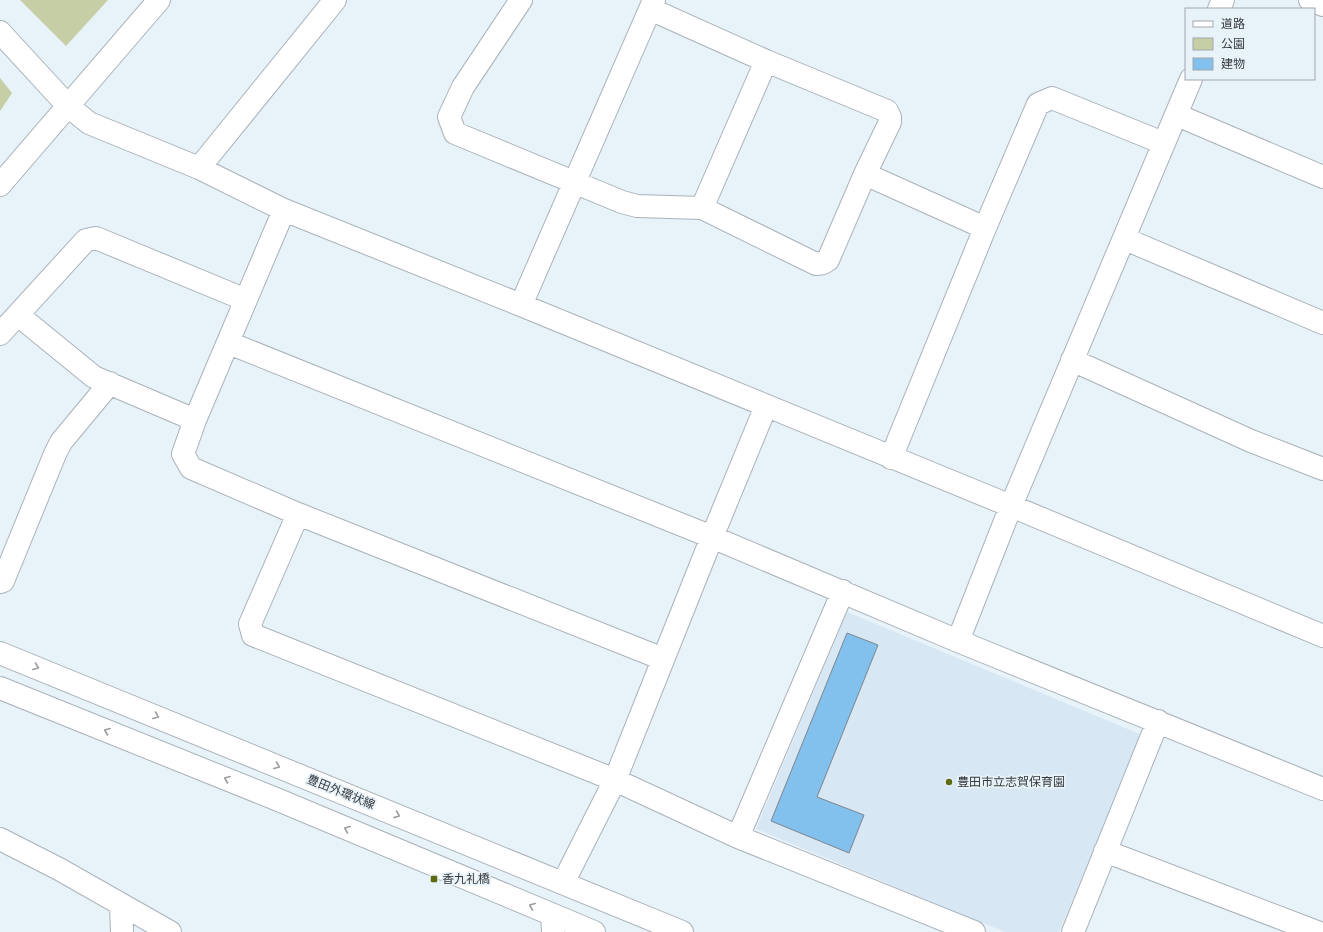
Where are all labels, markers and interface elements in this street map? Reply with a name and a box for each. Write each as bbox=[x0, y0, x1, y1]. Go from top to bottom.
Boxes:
legend bbox=[1185, 8, 1315, 80]
text: 道路 bbox=[1221, 16, 1245, 30]
text: 公園 bbox=[1221, 36, 1245, 50]
text: 建物 bbox=[1221, 56, 1245, 70]
one-way arrow bbox=[32, 662, 40, 670]
one-way arrow bbox=[153, 712, 160, 720]
one-way arrow bbox=[103, 728, 111, 736]
one-way arrow bbox=[273, 761, 280, 769]
street label: 豊田外環状線 bbox=[305, 771, 377, 811]
place label: 豊田市立志賀保育園 bbox=[957, 774, 1065, 788]
one-way arrow bbox=[224, 776, 231, 784]
marker: 豊田市立志賀保育園 bbox=[944, 777, 954, 787]
one-way arrow bbox=[393, 810, 401, 818]
one-way arrow bbox=[344, 826, 352, 834]
place label: 香九礼橋 bbox=[442, 871, 490, 885]
marker: 香九礼橋 bbox=[429, 874, 439, 884]
one-way arrow bbox=[528, 903, 535, 911]

